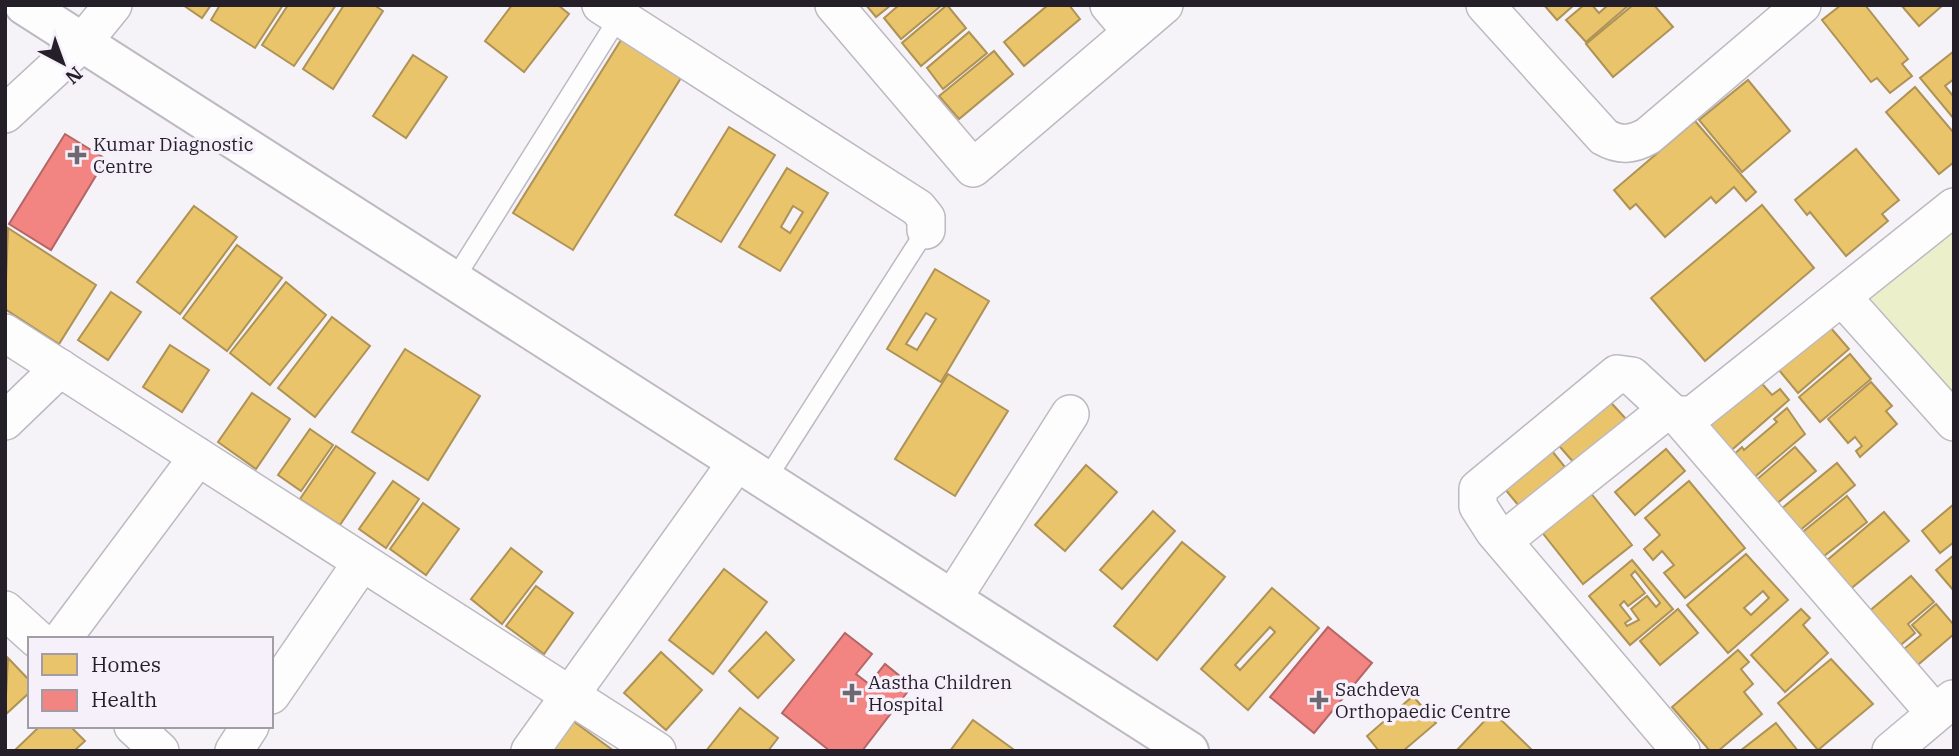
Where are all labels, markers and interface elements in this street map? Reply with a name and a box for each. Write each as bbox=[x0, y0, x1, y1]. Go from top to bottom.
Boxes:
north arrow bbox=[28, 28, 98, 98]
text: N bbox=[61, 62, 88, 90]
place label: Kumar Diagnostic Centre bbox=[93, 132, 254, 178]
marker: Kumar Diagnostic Centre bbox=[67, 145, 87, 165]
legend bbox=[28, 637, 273, 728]
text: Homes bbox=[91, 650, 161, 678]
place label: Aastha Children Hospital bbox=[868, 670, 1012, 716]
place label: Sachdeva Orthopaedic Centre bbox=[1335, 677, 1511, 723]
marker: Aastha Children Hospital bbox=[842, 683, 862, 703]
text: Health bbox=[91, 685, 157, 713]
marker: Sachdeva Orthopaedic Centre bbox=[1309, 690, 1329, 710]

